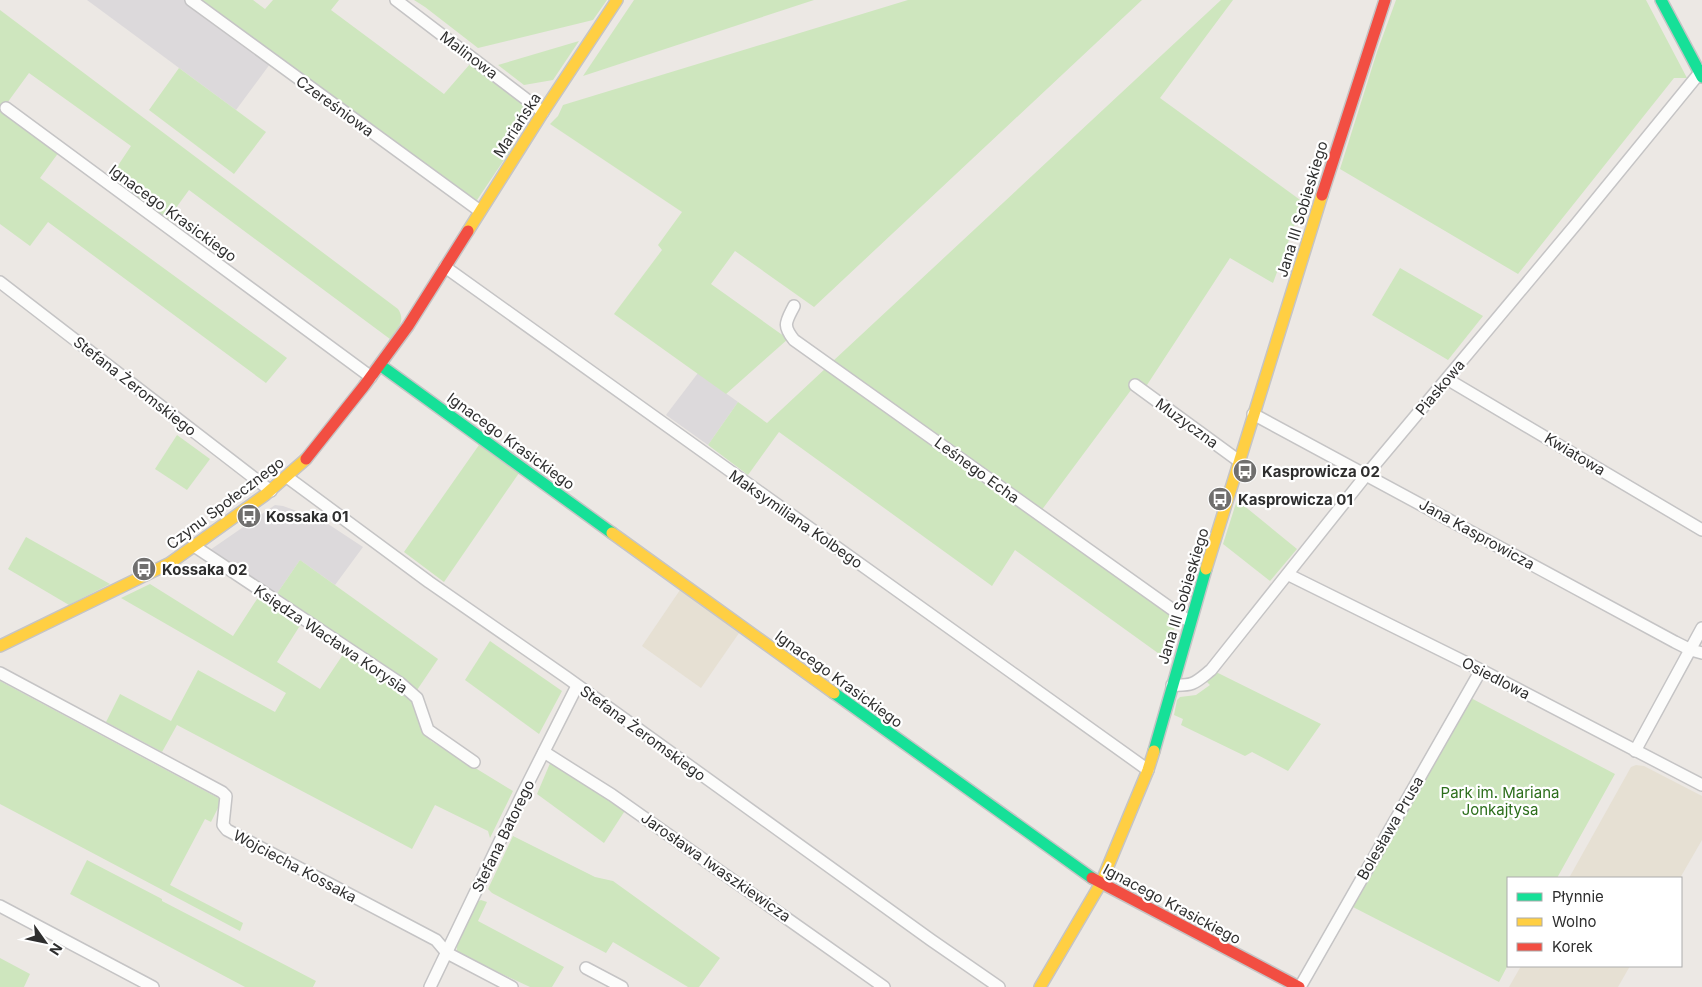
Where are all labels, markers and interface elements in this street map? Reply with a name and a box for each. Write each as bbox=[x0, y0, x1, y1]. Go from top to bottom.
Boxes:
street label: Malinowa bbox=[436, 27, 502, 83]
street label: Czereśniowa bbox=[292, 71, 378, 141]
street label: Mariańska bbox=[489, 89, 545, 161]
street label: Jana III Sobieskiego bbox=[1272, 138, 1332, 280]
street label: Ignacego Krasickiego bbox=[105, 160, 241, 266]
street label: Stefana Żeromskiego bbox=[70, 332, 200, 440]
street label: Piaskowa bbox=[1411, 355, 1469, 419]
street label: Ignacego Krasickiego bbox=[443, 388, 579, 494]
street label: Muzyczna bbox=[1152, 394, 1222, 452]
street label: Kwiatowa bbox=[1541, 428, 1609, 480]
street label: Leśnego Echa bbox=[931, 433, 1023, 507]
street label: Czynu Społecznego bbox=[162, 453, 288, 553]
bus stop icon: Kasprowicza 02 bbox=[1232, 458, 1258, 484]
place label: Kasprowicza 02 bbox=[1262, 462, 1380, 481]
street label: Maksymiliana Kolbego bbox=[726, 466, 866, 572]
bus stop icon: Kasprowicza 01 bbox=[1207, 486, 1233, 512]
place label: Kasprowicza 01 bbox=[1238, 490, 1353, 509]
street label: Jana Kasprowicza bbox=[1416, 494, 1538, 574]
bus stop icon: Kossaka 01 bbox=[236, 503, 262, 529]
place label: Kossaka 01 bbox=[266, 507, 348, 526]
street label: Jana III Sobieskiego bbox=[1153, 525, 1213, 667]
bus stop icon: Kossaka 02 bbox=[131, 556, 157, 582]
place label: Kossaka 02 bbox=[162, 560, 247, 579]
street label: Księdza Wacława Korysia bbox=[251, 580, 411, 698]
street label: Ignacego Krasickiego bbox=[771, 626, 907, 732]
street label: Osiedlowa bbox=[1459, 653, 1533, 703]
street label: Stefana Żeromskiego bbox=[576, 681, 710, 785]
street label: Bolesława Prusa bbox=[1353, 773, 1427, 883]
street label: Stefana Batorego bbox=[468, 777, 538, 895]
park label: Park im. Mariana Jonkajtysa bbox=[1441, 783, 1559, 819]
street label: Jarosława Iwaszkiewicza bbox=[637, 808, 795, 926]
street label: Wojciecha Kossaka bbox=[230, 825, 360, 907]
street label: Ignacego Krasickiego bbox=[1100, 860, 1244, 948]
legend bbox=[1507, 877, 1682, 967]
text: Płynnie bbox=[1552, 887, 1604, 906]
text: Wolno bbox=[1552, 912, 1597, 931]
north arrow bbox=[20, 917, 70, 967]
text: Korek bbox=[1552, 937, 1594, 956]
text: N bbox=[46, 940, 66, 958]

